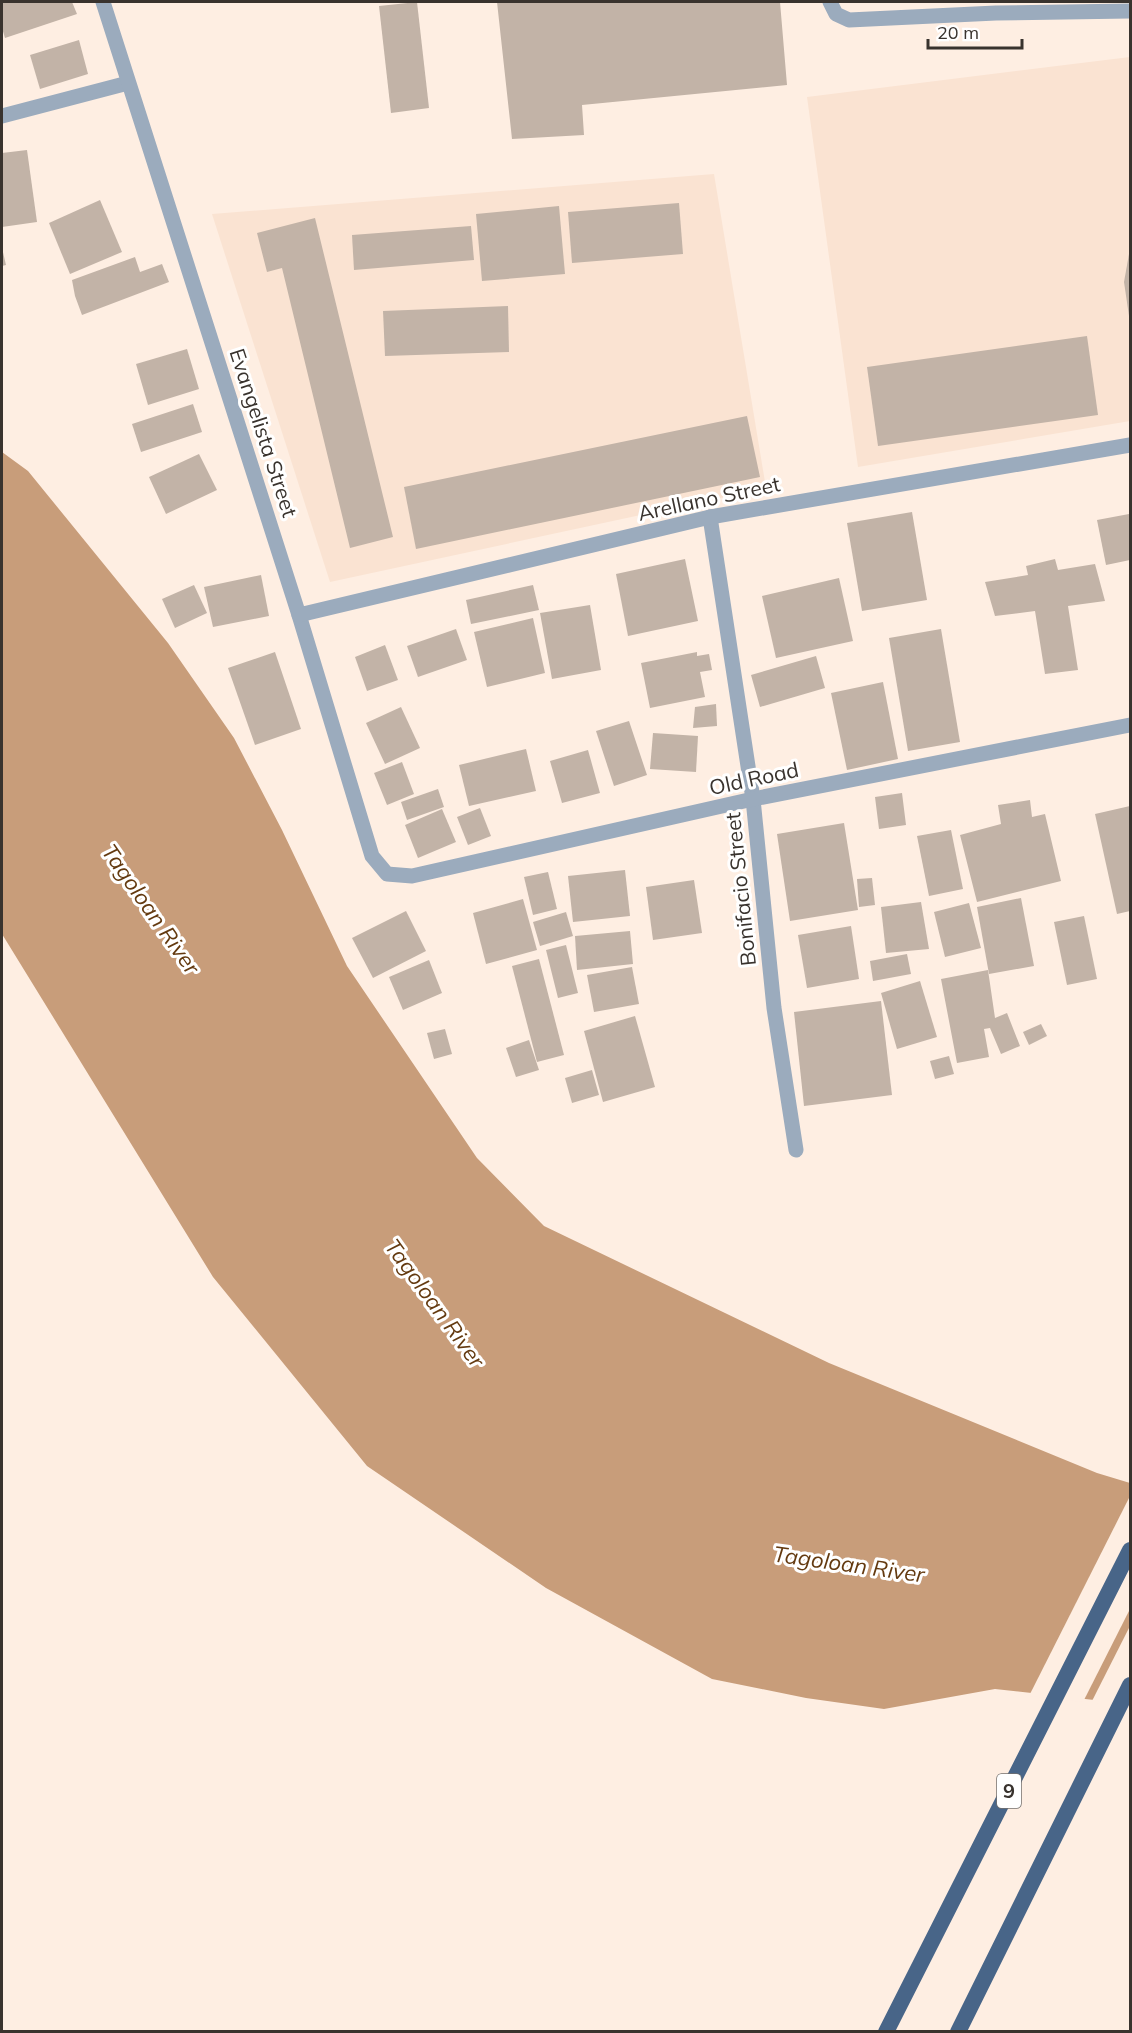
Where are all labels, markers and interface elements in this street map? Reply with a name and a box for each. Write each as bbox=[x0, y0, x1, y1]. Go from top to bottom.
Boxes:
scale bar bbox=[928, 12, 1022, 50]
text: 20 m bbox=[937, 21, 979, 44]
street label: Evangelista Street bbox=[224, 345, 303, 520]
street label: Arellano Street bbox=[635, 470, 782, 526]
street label: Old Road bbox=[707, 756, 801, 800]
street label: Bonifacio Street bbox=[719, 811, 761, 967]
water label: Tagoloan River bbox=[96, 839, 207, 980]
water label: Tagoloan River bbox=[379, 1233, 492, 1374]
water label: Tagoloan River bbox=[772, 1540, 927, 1589]
road number: 9 bbox=[997, 1774, 1021, 1808]

